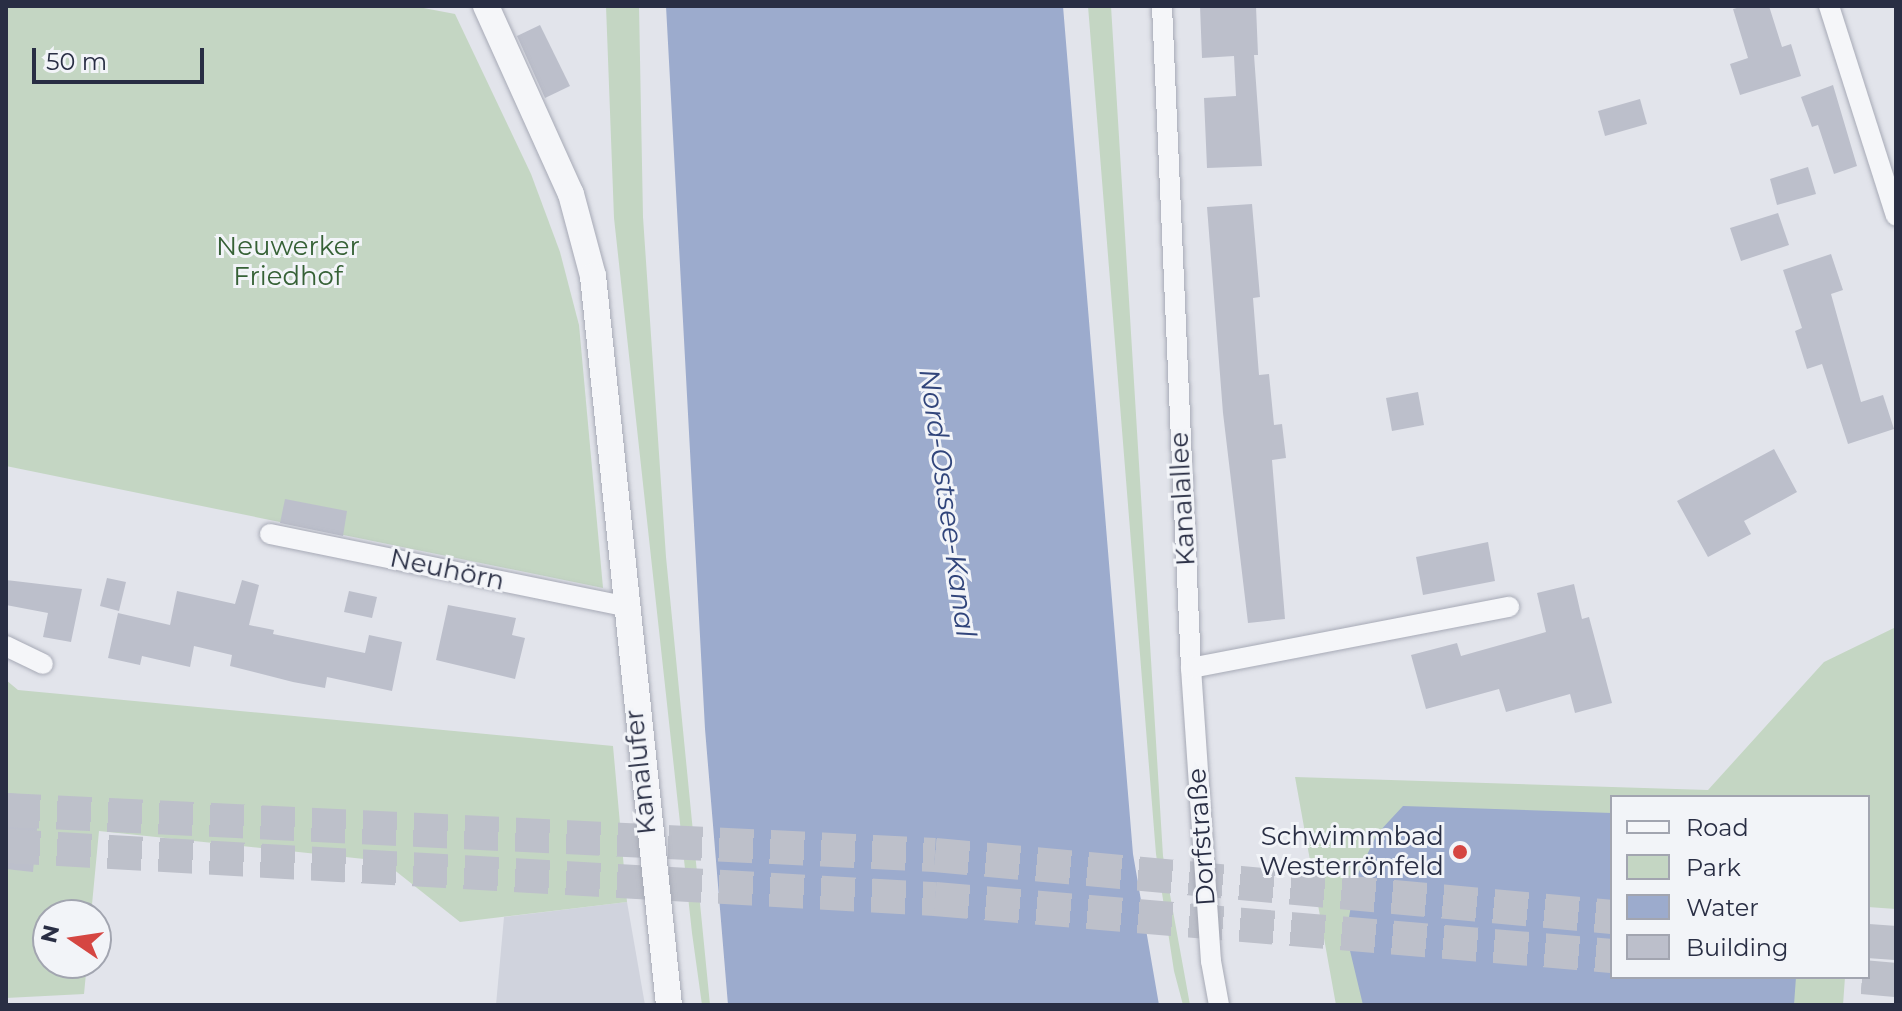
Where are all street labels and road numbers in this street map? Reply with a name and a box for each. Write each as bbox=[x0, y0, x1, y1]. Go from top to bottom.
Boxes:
street label: Kanalallee bbox=[1164, 431, 1202, 567]
street label: Neuhörn bbox=[387, 543, 507, 597]
street label: Kanalufer bbox=[619, 708, 663, 836]
street label: Dorfstraße bbox=[1182, 767, 1222, 907]

